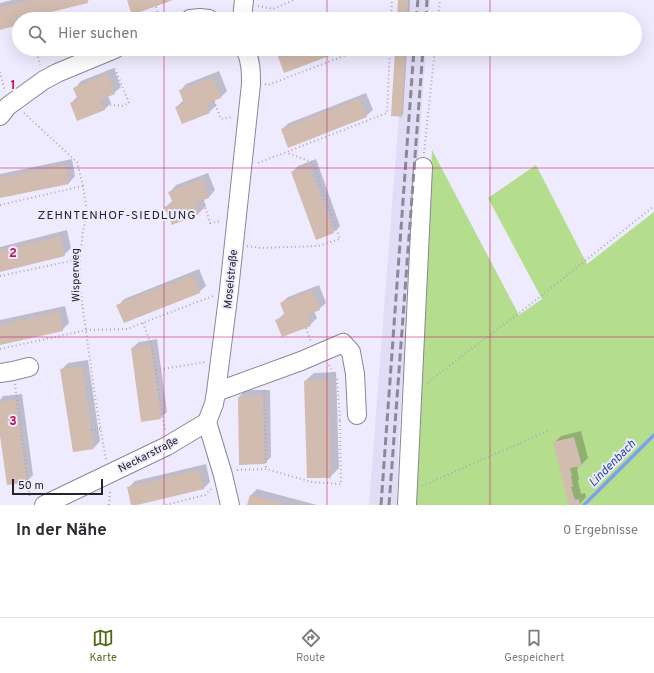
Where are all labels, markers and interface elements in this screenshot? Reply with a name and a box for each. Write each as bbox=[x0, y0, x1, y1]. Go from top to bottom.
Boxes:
search box bbox=[12, 12, 642, 56]
icon: search bbox=[26, 23, 48, 45]
text: Hier suchen bbox=[58, 25, 138, 44]
text: 1 bbox=[10, 78, 16, 94]
district label: ZEHNTENHOF-SIEDLUNG bbox=[38, 208, 196, 224]
text: 2 bbox=[9, 246, 17, 262]
street label: Wisperweg bbox=[69, 248, 83, 302]
street label: Moselstraße bbox=[221, 249, 241, 309]
text: 3 bbox=[9, 414, 17, 430]
street label: Neckarstraße bbox=[116, 434, 181, 476]
water label: Lindenbach bbox=[586, 436, 640, 491]
scale bar bbox=[12, 477, 103, 496]
text: 50 m bbox=[18, 479, 44, 493]
text: In der Nähe bbox=[16, 520, 107, 542]
text: 0 Ergebnisse bbox=[563, 523, 638, 539]
tab: Karte bbox=[90, 627, 117, 665]
tab: Route bbox=[296, 627, 325, 665]
tab: Gespeichert bbox=[504, 627, 564, 665]

